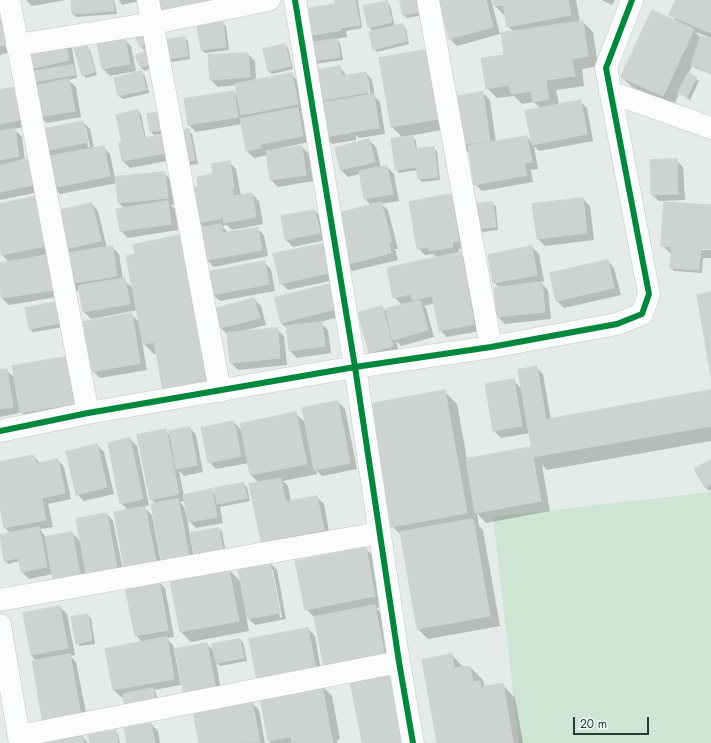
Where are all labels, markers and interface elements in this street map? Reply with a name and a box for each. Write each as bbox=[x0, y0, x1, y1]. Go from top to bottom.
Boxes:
scale bar bbox=[575, 709, 651, 735]
text: 20 m bbox=[580, 715, 607, 733]

